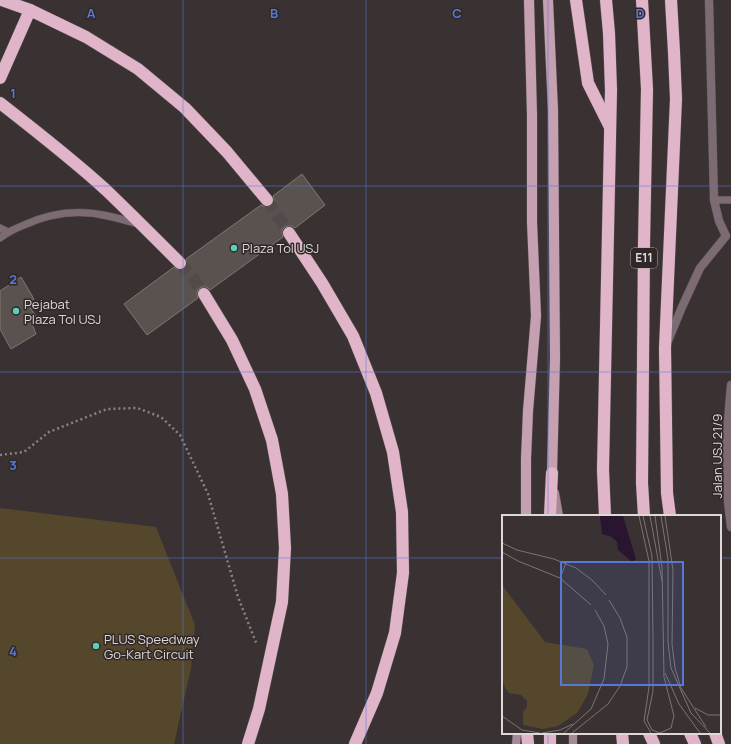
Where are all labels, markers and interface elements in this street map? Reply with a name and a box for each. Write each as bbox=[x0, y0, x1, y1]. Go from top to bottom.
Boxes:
text: A bbox=[87, 4, 96, 22]
text: B bbox=[270, 4, 278, 22]
text: C bbox=[452, 4, 462, 22]
text: D bbox=[635, 4, 645, 22]
text: 1 bbox=[10, 84, 16, 102]
place label: Plaza Tol USJ bbox=[242, 239, 319, 257]
marker: Plaza Tol USJ bbox=[229, 243, 239, 253]
road number: E11 bbox=[631, 248, 657, 268]
text: 2 bbox=[9, 270, 17, 288]
place label: Pejabat Plaza Tol USJ bbox=[24, 295, 101, 328]
marker: Pejabat Plaza Tol USJ bbox=[11, 306, 21, 316]
street label: Jalan USJ 21/9 bbox=[708, 414, 726, 498]
text: 3 bbox=[9, 456, 17, 474]
inset map bbox=[502, 515, 721, 734]
place label: PLUS Speedway Go-Kart Circuit bbox=[104, 630, 200, 663]
marker: PLUS Speedway Go-Kart Circuit bbox=[91, 641, 101, 651]
text: 4 bbox=[9, 642, 17, 660]

